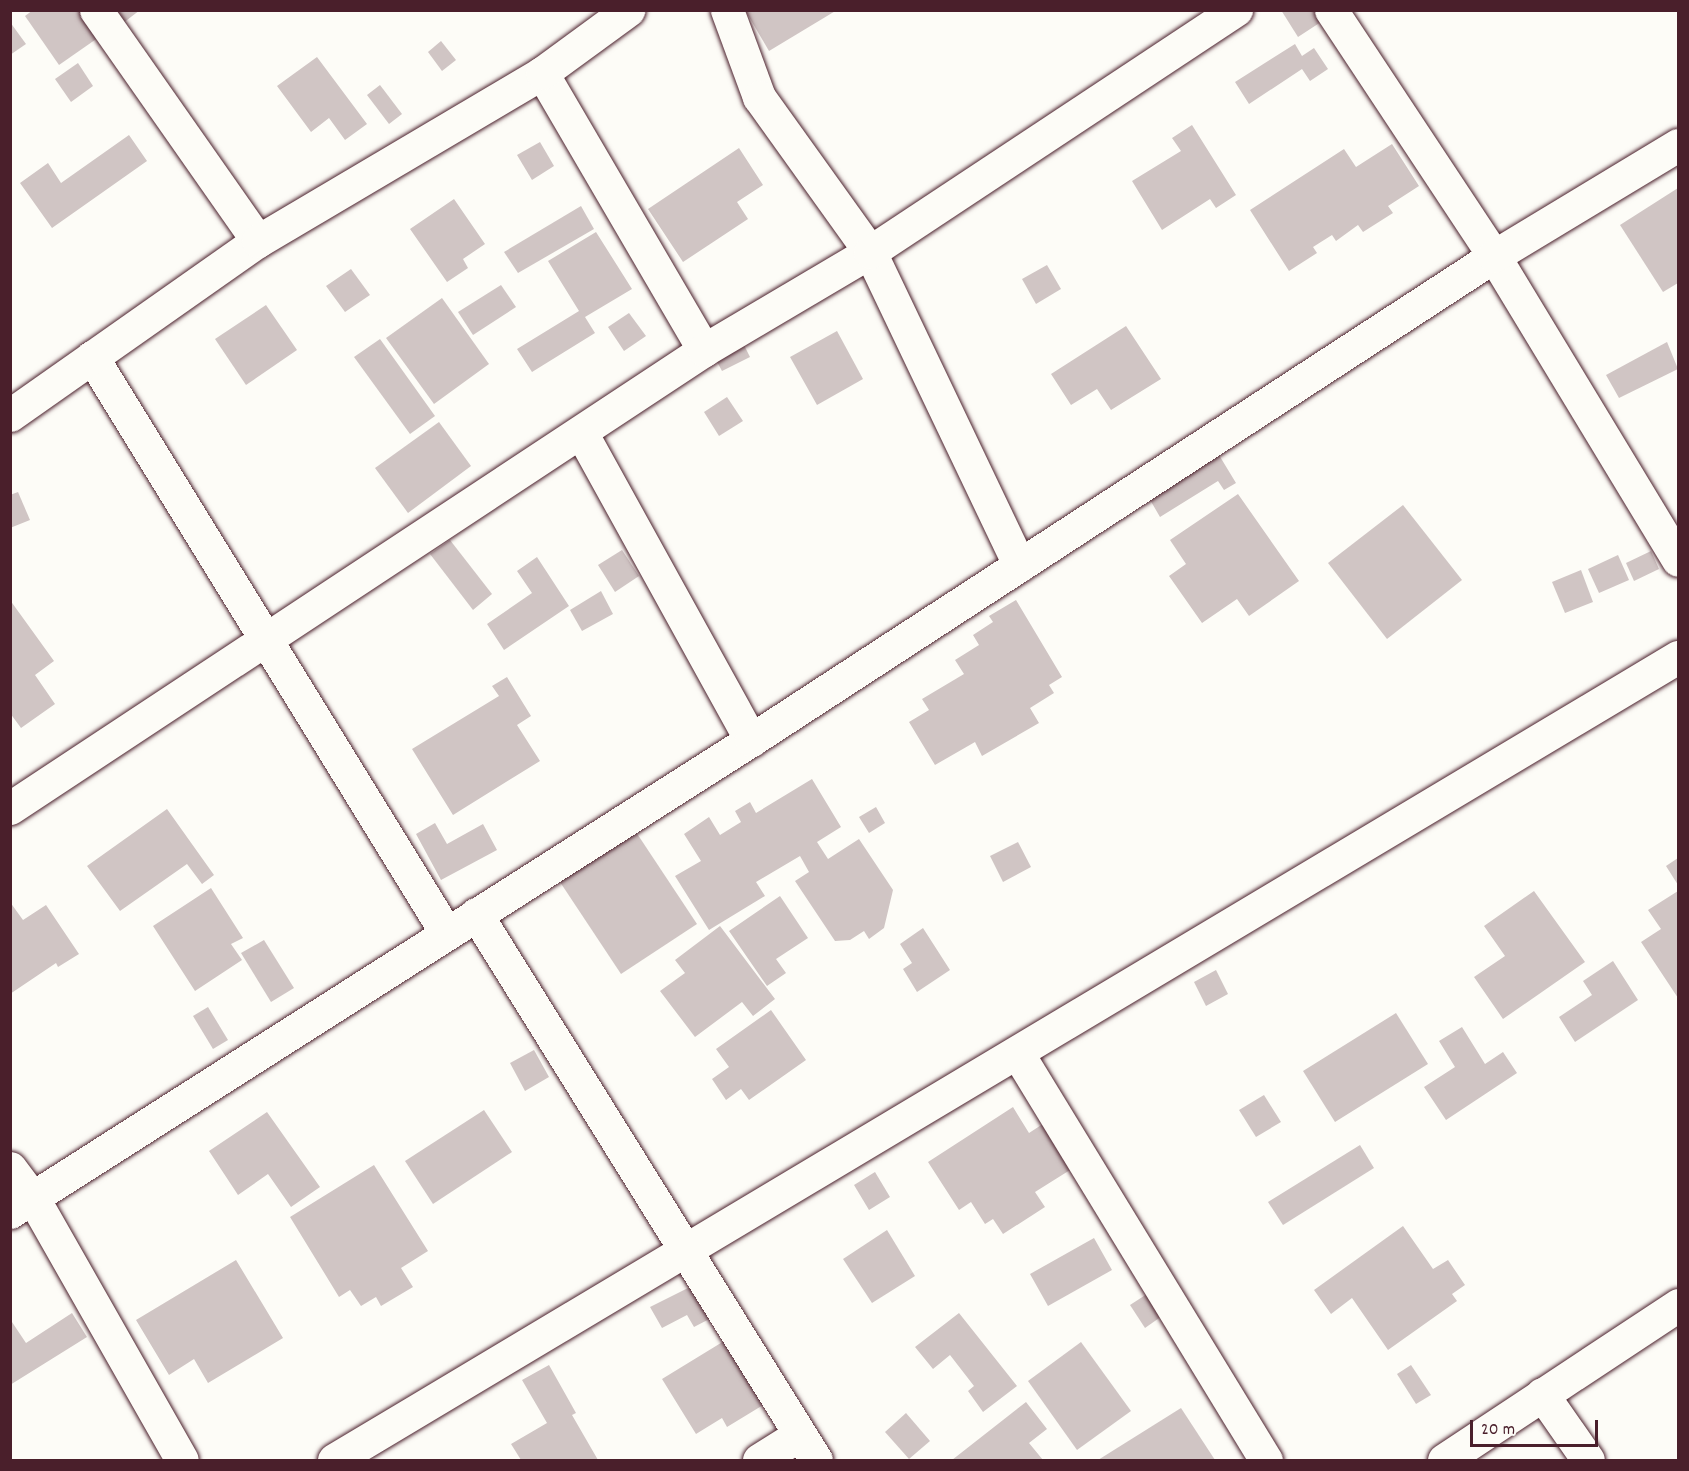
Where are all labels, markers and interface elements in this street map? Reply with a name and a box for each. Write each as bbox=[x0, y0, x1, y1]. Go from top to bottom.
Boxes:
scale bar bbox=[1473, 1408, 1600, 1446]
text: 20 m bbox=[1481, 1418, 1515, 1443]

